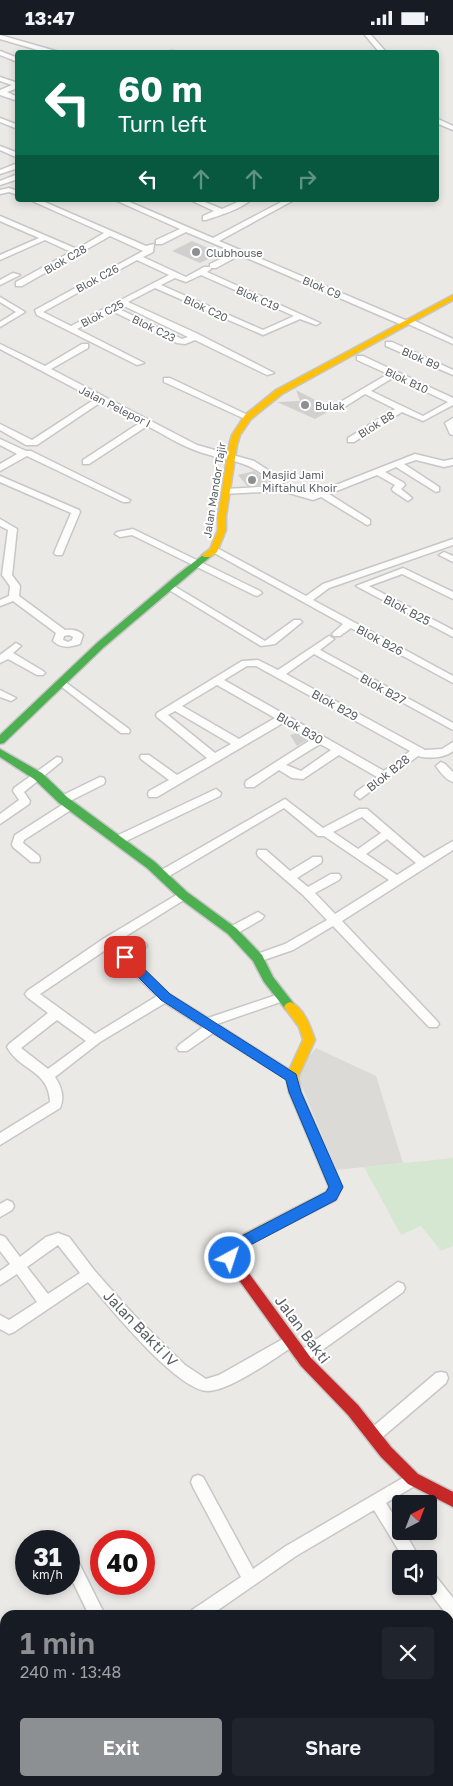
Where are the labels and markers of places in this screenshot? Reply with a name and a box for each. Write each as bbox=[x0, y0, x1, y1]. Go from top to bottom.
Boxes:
marker: Clubhouse bbox=[190, 246, 202, 258]
place label: Clubhouse bbox=[206, 246, 263, 259]
marker: Bulak bbox=[299, 399, 311, 411]
place label: Bulak bbox=[315, 399, 345, 412]
place label: Masjid Jami Miftahul Khoir bbox=[262, 468, 338, 494]
marker: Masjid Jami Miftahul Khoir bbox=[246, 474, 258, 486]
pin bbox=[104, 936, 146, 978]

